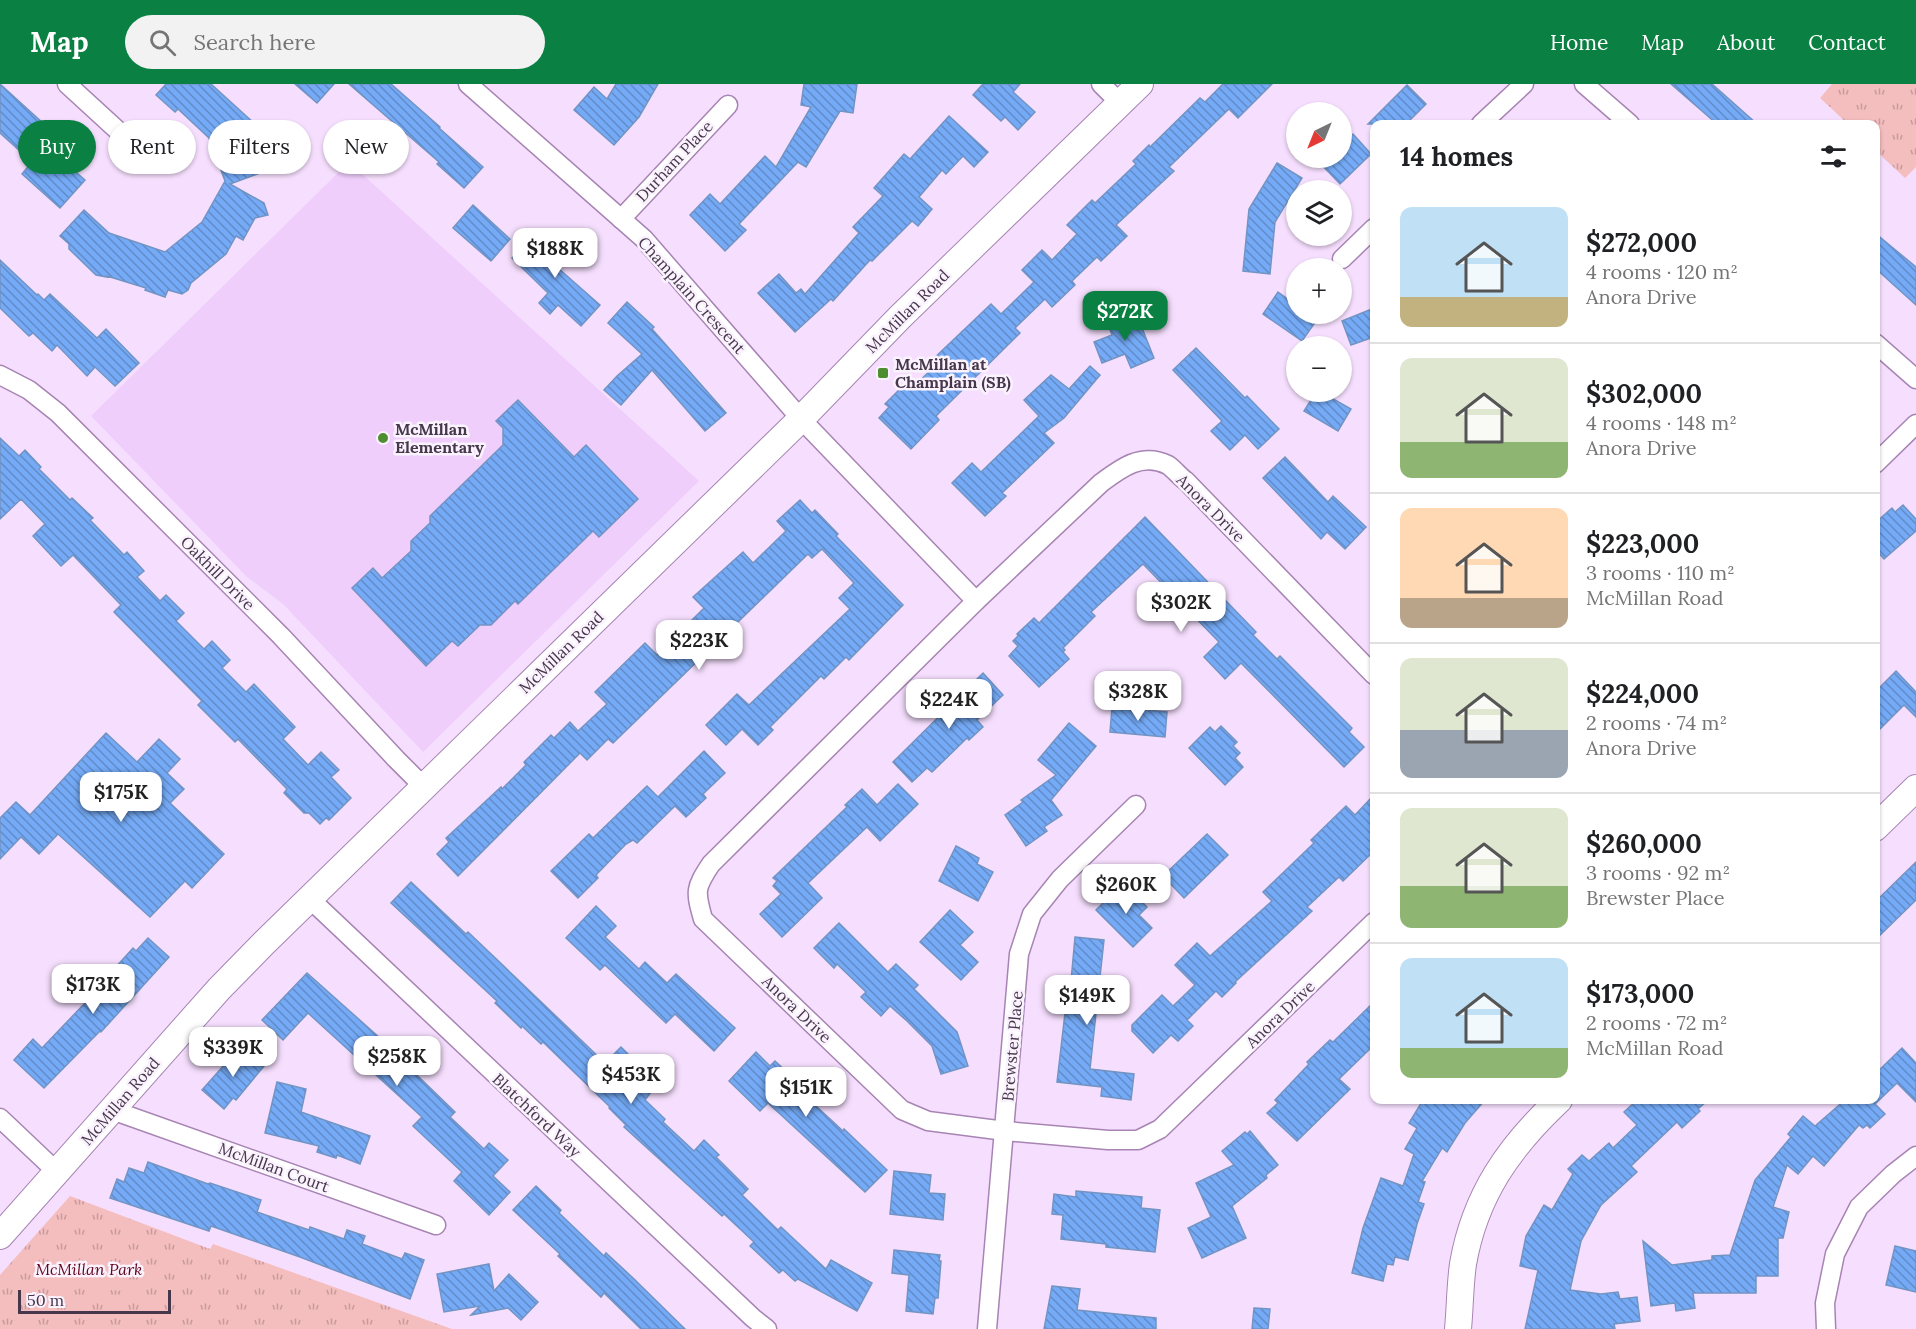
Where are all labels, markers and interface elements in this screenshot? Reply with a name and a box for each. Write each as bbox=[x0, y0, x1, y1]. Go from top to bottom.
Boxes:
search box bbox=[125, 15, 545, 69]
text: Map bbox=[30, 24, 89, 60]
icon: search bbox=[146, 26, 179, 59]
text: Search here bbox=[194, 28, 316, 56]
text: Home bbox=[1550, 29, 1608, 56]
text: Map bbox=[1641, 29, 1684, 56]
text: About bbox=[1717, 29, 1775, 56]
text: Contact bbox=[1808, 29, 1886, 56]
north arrow bbox=[1286, 102, 1352, 168]
map controls bbox=[1286, 102, 1352, 402]
street label: Durham Place bbox=[631, 116, 717, 206]
chip: Buy bbox=[18, 120, 96, 174]
chip: Rent bbox=[108, 120, 196, 174]
chip: Filters bbox=[208, 120, 311, 174]
chip: New bbox=[323, 120, 409, 174]
text: 14 homes bbox=[1400, 140, 1513, 173]
icon: filters bbox=[1817, 140, 1850, 173]
button: layers bbox=[1286, 180, 1352, 246]
text: $272,000 bbox=[1586, 226, 1697, 259]
pin: $188K bbox=[513, 228, 597, 279]
icon: home bbox=[1448, 231, 1520, 303]
street label: Champlain Crescent bbox=[634, 232, 750, 358]
text: $188K bbox=[527, 235, 584, 260]
button: + bbox=[1286, 258, 1352, 324]
text: 4 rooms · 120 m² bbox=[1586, 259, 1738, 284]
street label: McMillan Road bbox=[861, 265, 953, 357]
text: Anora Drive bbox=[1586, 284, 1696, 309]
pin: $272K bbox=[1083, 291, 1167, 342]
text: $272K bbox=[1097, 298, 1153, 323]
button: − bbox=[1286, 336, 1352, 402]
place label: McMillan at Champlain (SB) bbox=[895, 354, 1011, 393]
marker: McMillan at Champlain (SB) bbox=[876, 366, 890, 380]
text: $302,000 bbox=[1586, 377, 1702, 410]
icon: home bbox=[1448, 382, 1520, 454]
text: 4 rooms · 148 m² bbox=[1586, 410, 1737, 435]
place label: McMillan Elementary bbox=[395, 419, 484, 457]
marker: McMillan Elementary bbox=[376, 431, 390, 445]
text: Anora Drive bbox=[1586, 435, 1696, 460]
street label: Anora Drive bbox=[1172, 469, 1250, 547]
text: $223,000 bbox=[1586, 527, 1699, 560]
street label: Oakhill Drive bbox=[177, 532, 259, 614]
icon: home bbox=[1448, 532, 1520, 604]
text: 3 rooms · 110 m² bbox=[1586, 560, 1735, 585]
pin: $302K bbox=[1139, 582, 1223, 633]
text: McMillan Road bbox=[1586, 585, 1724, 610]
text: $302K bbox=[1151, 589, 1211, 614]
street label: McMillan Road bbox=[514, 606, 608, 697]
pin: $223K bbox=[657, 620, 741, 671]
text: $223K bbox=[670, 627, 728, 652]
pin: $328K bbox=[1096, 671, 1180, 722]
text: $224,000 bbox=[1586, 677, 1699, 710]
text: $328K bbox=[1108, 678, 1168, 703]
pin: $224K bbox=[907, 679, 991, 730]
icon: home bbox=[1448, 682, 1520, 754]
text: $224K bbox=[920, 686, 978, 711]
text: 2 rooms · 74 m² bbox=[1586, 710, 1727, 735]
text: Anora Drive bbox=[1586, 735, 1696, 760]
pin: $175K bbox=[79, 772, 163, 823]
text: $175K bbox=[94, 779, 148, 804]
text: $260,000 bbox=[1586, 827, 1702, 860]
icon: home bbox=[1448, 832, 1520, 904]
text: 3 rooms · 92 m² bbox=[1586, 860, 1730, 885]
pin: $260K bbox=[1084, 864, 1168, 915]
text: $260K bbox=[1096, 871, 1156, 896]
text: Brewster Place bbox=[1586, 885, 1724, 910]
pin: $173K bbox=[51, 964, 135, 1015]
street label: Anora Drive bbox=[758, 970, 836, 1047]
text: $173K bbox=[66, 971, 120, 996]
pin: $149K bbox=[1045, 975, 1129, 1026]
street label: Anora Drive bbox=[1241, 976, 1319, 1053]
text: $173,000 bbox=[1586, 977, 1694, 1010]
text: $149K bbox=[1059, 982, 1115, 1007]
icon: home bbox=[1448, 982, 1520, 1054]
street label: Brewster Place bbox=[997, 990, 1027, 1102]
text: 2 rooms · 72 m² bbox=[1586, 1010, 1727, 1035]
pin: $339K bbox=[191, 1027, 275, 1078]
text: $339K bbox=[203, 1034, 263, 1059]
text: McMillan Road bbox=[1586, 1035, 1724, 1060]
pin: $258K bbox=[355, 1036, 439, 1087]
text: $258K bbox=[368, 1043, 426, 1068]
street label: McMillan Road bbox=[76, 1053, 164, 1149]
pin: $453K bbox=[589, 1054, 673, 1105]
text: $453K bbox=[602, 1061, 660, 1086]
pin: $151K bbox=[764, 1067, 848, 1118]
street label: Blatchford Way bbox=[489, 1069, 586, 1161]
text: $151K bbox=[779, 1074, 833, 1099]
street label: McMillan Court bbox=[216, 1138, 333, 1197]
park label: McMillan Park bbox=[36, 1259, 142, 1279]
scale bar bbox=[18, 1287, 171, 1314]
text: 50 m bbox=[27, 1290, 64, 1310]

